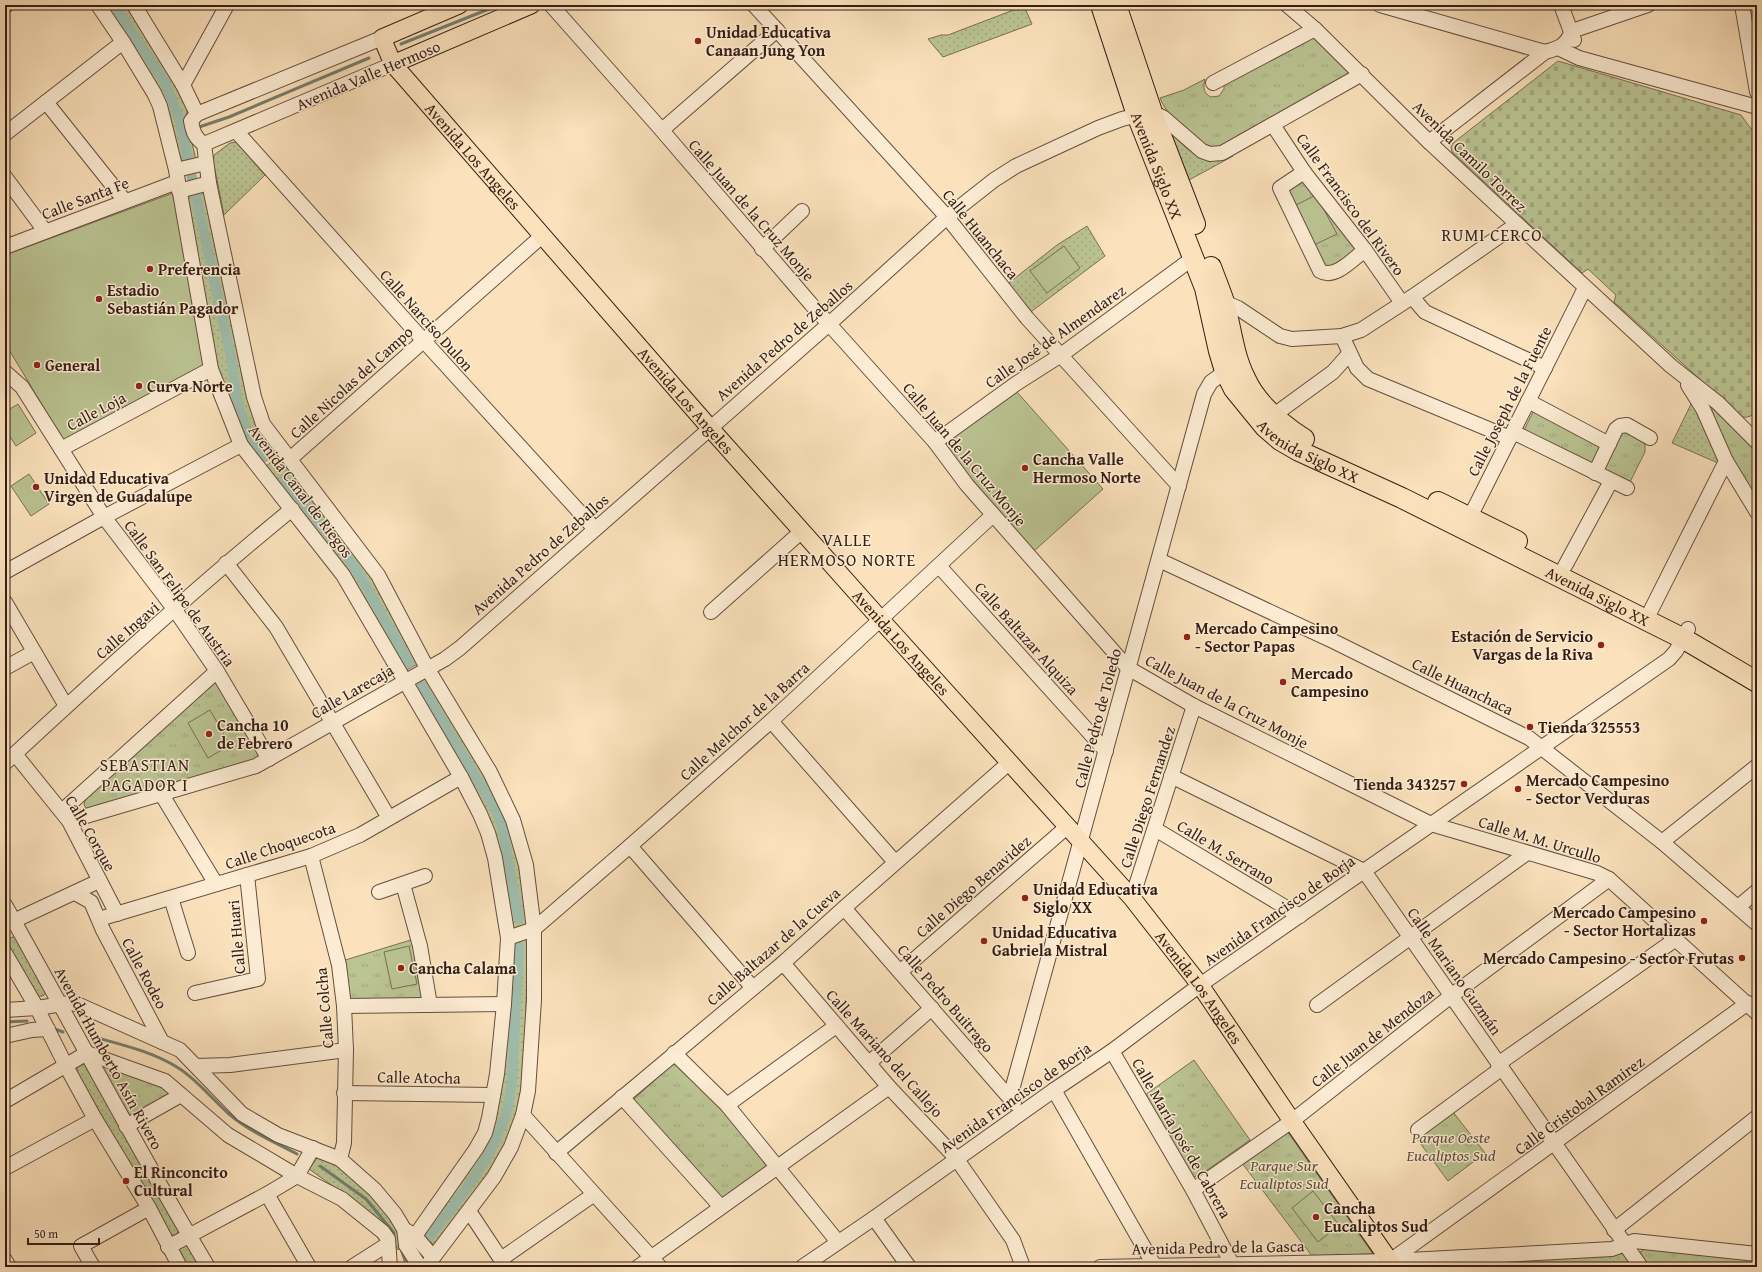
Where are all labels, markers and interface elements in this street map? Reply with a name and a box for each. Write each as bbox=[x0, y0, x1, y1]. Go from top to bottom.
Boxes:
place label: Unidad Educativa Canaan Jung Yon bbox=[706, 20, 832, 62]
street label: Avenida Valle Hermoso bbox=[292, 34, 444, 116]
marker: Unidad Educativa Canaan Jung Yon bbox=[693, 36, 703, 46]
street label: Avenida Camilo Torrez bbox=[1407, 95, 1533, 217]
street label: Avenida Los Angeles bbox=[420, 97, 527, 215]
street label: Avenida Siglo XX bbox=[1125, 108, 1189, 223]
street label: Calle Francisco del Rivero bbox=[1291, 128, 1411, 280]
street label: Calle Juan de la Cruz Monje bbox=[683, 134, 821, 286]
street label: Calle Santa Fe bbox=[38, 170, 132, 226]
street label: Calle Huanchaca bbox=[937, 184, 1025, 285]
district label: RUMI CERCO bbox=[1441, 222, 1543, 247]
place label: Preferencia bbox=[158, 257, 241, 281]
marker: Preferencia bbox=[145, 264, 155, 274]
street label: Calle Narciso Dulon bbox=[374, 264, 480, 376]
street label: Avenida Pedro de Zeballos bbox=[710, 274, 858, 406]
place label: Estadio Sebastián Pagador bbox=[107, 278, 239, 320]
street label: Calle José de Almendarez bbox=[980, 278, 1130, 394]
marker: Estadio Sebastián Pagador bbox=[94, 294, 104, 304]
street label: Calle Nicolas del Campo bbox=[284, 320, 418, 444]
street label: Calle Joseph de la Fuente bbox=[1461, 322, 1557, 480]
street label: Avenida Los Angeles bbox=[632, 341, 740, 459]
place label: General bbox=[45, 353, 100, 377]
marker: General bbox=[32, 360, 42, 370]
place label: Curva Norte bbox=[147, 374, 233, 398]
street label: Calle Juan de la Cruz Monje bbox=[897, 377, 1033, 531]
marker: Curva Norte bbox=[134, 381, 144, 391]
street label: Calle Loja bbox=[62, 385, 130, 437]
street label: Avenida Siglo XX bbox=[1251, 414, 1363, 489]
street label: Avenida Canal de Riegos bbox=[243, 419, 359, 563]
place label: Cancha Valle Hermoso Norte bbox=[1033, 447, 1141, 489]
marker: Cancha Valle Hermoso Norte bbox=[1020, 463, 1030, 473]
place label: Unidad Educativa Virgen de Guadalupe bbox=[44, 466, 193, 508]
marker: Unidad Educativa Virgen de Guadalupe bbox=[31, 482, 41, 492]
street label: Avenida Pedro de Zeballos bbox=[466, 488, 614, 620]
street label: Calle San Felipe de Austria bbox=[119, 515, 242, 672]
district label: VALLE HERMOSO NORTE bbox=[778, 527, 916, 572]
street label: Avenida Siglo XX bbox=[1542, 560, 1654, 632]
street label: Calle Baltazar Alquiza bbox=[969, 576, 1085, 700]
street label: Avenida Los Angeles bbox=[847, 584, 956, 701]
street label: Calle Ingavi bbox=[90, 595, 165, 665]
place label: Mercado Campesino - Sector Papas bbox=[1195, 616, 1339, 658]
place label: Estación de Servicio Vargas de la Riva bbox=[1451, 624, 1594, 666]
marker: Mercado Campesino - Sector Papas bbox=[1182, 632, 1192, 642]
marker: Estación de Servicio Vargas de la Riva bbox=[1596, 640, 1606, 650]
street label: Calle Pedro de Toledo bbox=[1067, 645, 1127, 791]
street label: Calle Juan de la Cruz Monje bbox=[1141, 648, 1313, 754]
street label: Calle Huanchaca bbox=[1408, 651, 1518, 721]
street label: Calle Melchor de la Barra bbox=[674, 656, 815, 786]
street label: Calle Larecaja bbox=[306, 657, 398, 724]
place label: Mercado Campesino bbox=[1291, 661, 1369, 703]
marker: Mercado Campesino bbox=[1278, 677, 1288, 687]
place label: Cancha 10 de Febrero bbox=[217, 713, 293, 755]
place label: Tienda 325553 bbox=[1538, 715, 1640, 739]
marker: Tienda 325553 bbox=[1525, 722, 1535, 732]
street label: Calle Diego Fernandez bbox=[1113, 723, 1181, 871]
marker: Cancha 10 de Febrero bbox=[204, 729, 214, 739]
district label: SEBASTIAN PAGADOR I bbox=[100, 752, 190, 797]
place label: Mercado Campesino - Sector Verduras bbox=[1526, 768, 1670, 810]
place label: Tienda 343257 bbox=[1354, 772, 1456, 796]
marker: Tienda 343257 bbox=[1459, 779, 1469, 789]
marker: Mercado Campesino - Sector Verduras bbox=[1513, 784, 1523, 794]
street label: Calle Corque bbox=[60, 791, 122, 875]
street label: Calle M. M. Urcullo bbox=[1476, 809, 1604, 869]
street label: Calle M. Serrano bbox=[1173, 813, 1279, 891]
street label: Calle Choquecota bbox=[222, 815, 339, 875]
street label: Calle Diego Benavidez bbox=[910, 829, 1036, 943]
street label: Avenida Francisco de Borja bbox=[1198, 848, 1360, 971]
place label: Unidad Educativa Siglo XX bbox=[1033, 877, 1159, 919]
street label: Calle Baltazar de la Cueva bbox=[701, 881, 846, 1011]
marker: Unidad Educativa Siglo XX bbox=[1020, 893, 1030, 903]
street label: Calle Huari bbox=[221, 898, 251, 975]
place label: Mercado Campesino - Sector Hortalizas bbox=[1553, 900, 1696, 942]
street label: Calle Mariano Guzmán bbox=[1402, 902, 1508, 1040]
marker: Mercado Campesino - Sector Hortalizas bbox=[1699, 916, 1709, 926]
place label: Unidad Educativa Gabriela Mistral bbox=[992, 920, 1118, 962]
street label: Avenida Los Angeles bbox=[1150, 925, 1249, 1049]
street label: Calle Rodeo bbox=[116, 933, 174, 1013]
marker: Unidad Educativa Gabriela Mistral bbox=[979, 936, 989, 946]
street label: Calle Pedro Buitrago bbox=[892, 938, 1000, 1058]
place label: Mercado Campesino - Sector Frutas bbox=[1483, 946, 1734, 970]
marker: Mercado Campesino - Sector Frutas bbox=[1737, 953, 1747, 963]
place label: Cancha Calama bbox=[409, 956, 517, 980]
street label: Avenida Humberto Asín Rivero bbox=[49, 962, 169, 1154]
marker: Cancha Calama bbox=[396, 963, 406, 973]
street label: Calle Colcha bbox=[308, 966, 339, 1049]
street label: Calle Juan de Mendoza bbox=[1305, 981, 1439, 1093]
street label: Calle Mariano del Callejo bbox=[821, 983, 949, 1123]
street label: Avenida Francisco de Borja bbox=[934, 1035, 1096, 1158]
street label: Calle Cristobal Ramirez bbox=[1509, 1050, 1649, 1160]
street label: Calle María José de Cabrera bbox=[1126, 1053, 1238, 1223]
street label: Calle Atocha bbox=[377, 1064, 461, 1090]
park label: Parque Oeste Eucaliptos Sud bbox=[1405, 1125, 1496, 1167]
park label: Parque Sur Ecualiptos Sud bbox=[1238, 1153, 1329, 1195]
place label: El Rinconcito Cultural bbox=[134, 1160, 228, 1202]
marker: El Rinconcito Cultural bbox=[121, 1176, 131, 1186]
place label: Cancha Eucaliptos Sud bbox=[1324, 1196, 1429, 1238]
marker: Cancha Eucaliptos Sud bbox=[1311, 1212, 1321, 1222]
scale bar bbox=[28, 1220, 99, 1246]
text: 50 m bbox=[34, 1225, 58, 1242]
street label: Avenida Pedro de la Gasca bbox=[1131, 1233, 1305, 1261]

